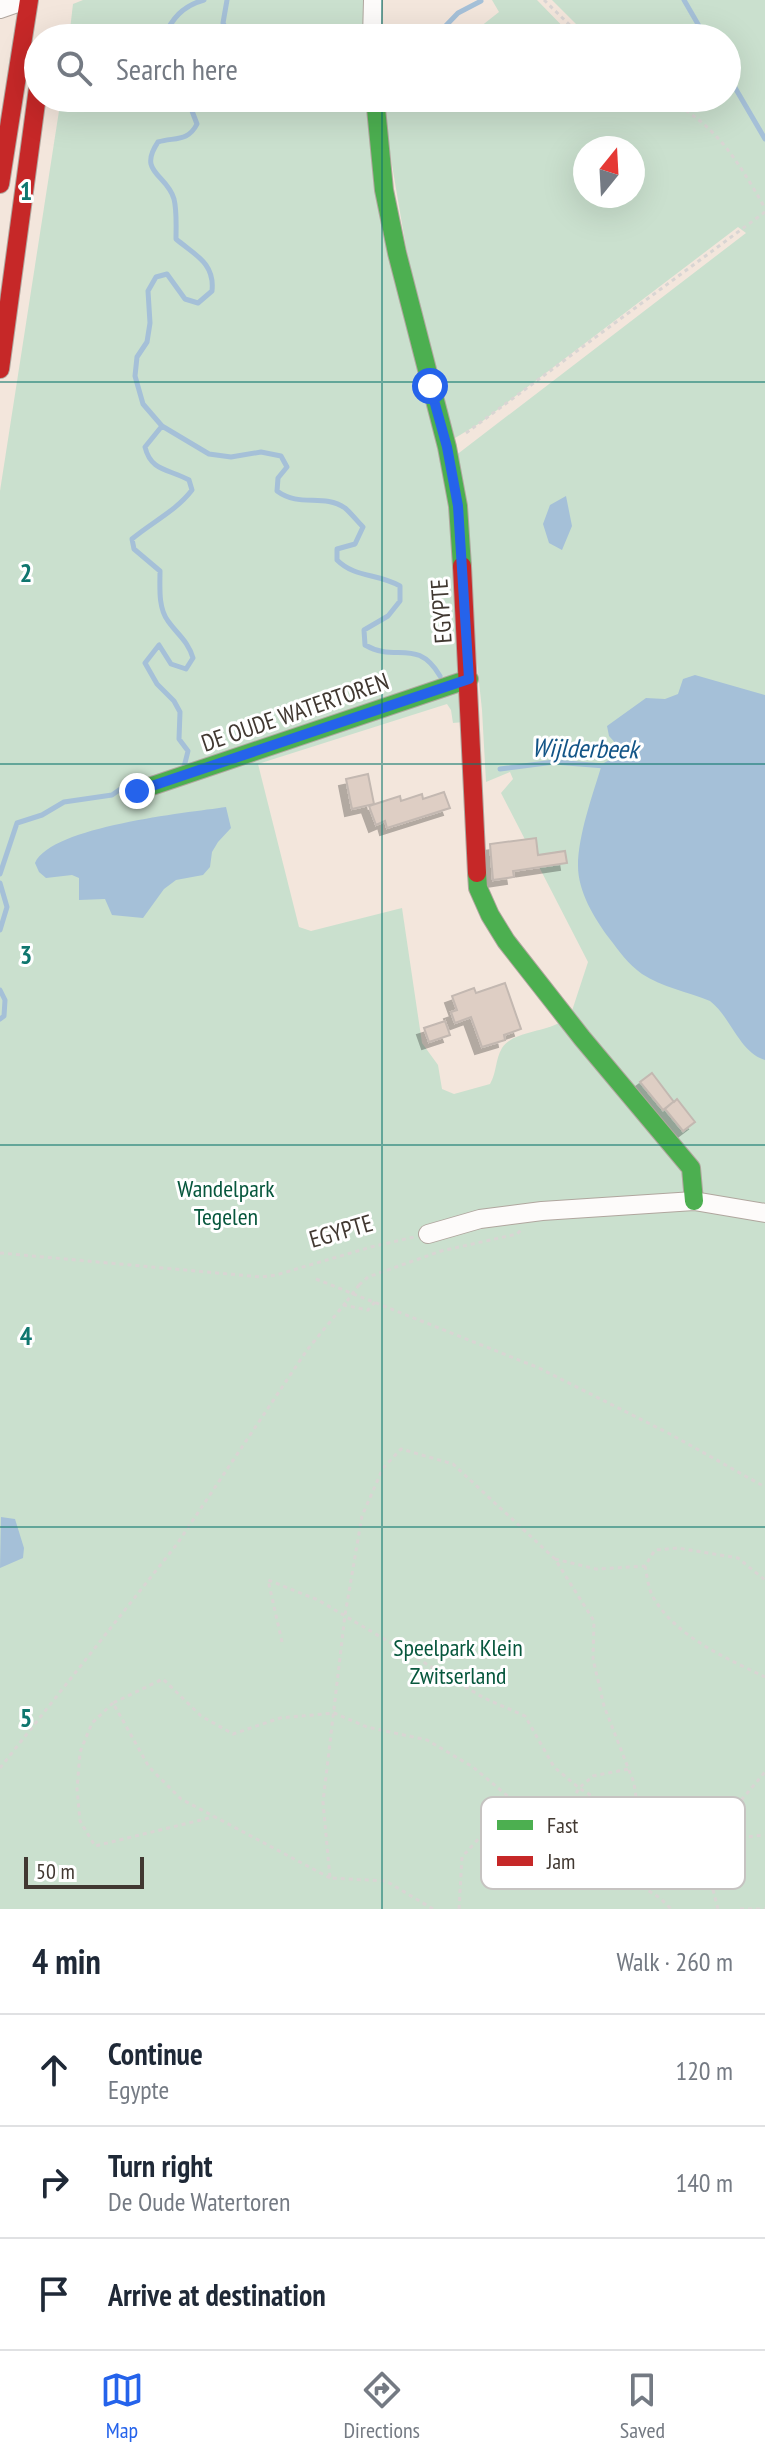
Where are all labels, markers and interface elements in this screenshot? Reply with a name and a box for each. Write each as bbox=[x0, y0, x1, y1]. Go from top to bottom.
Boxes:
search box bbox=[24, 24, 741, 112]
icon: search bbox=[52, 46, 96, 90]
text: Search here bbox=[116, 49, 238, 88]
north arrow bbox=[573, 136, 645, 208]
text: 1 bbox=[20, 174, 32, 207]
route start bbox=[412, 368, 448, 404]
text: 2 bbox=[20, 556, 32, 589]
street label: EGYPTE bbox=[423, 578, 459, 644]
street label: DE OUDE WATERTOREN bbox=[197, 665, 393, 759]
water label: Wijlderbeek bbox=[531, 731, 641, 765]
route end bbox=[119, 773, 155, 809]
text: 3 bbox=[20, 938, 32, 971]
park label: Wandelpark Tegelen bbox=[177, 1173, 275, 1232]
street label: EGYPTE bbox=[306, 1207, 376, 1255]
text: 4 bbox=[20, 1319, 33, 1352]
park label: Speelpark Klein Zwitserland bbox=[393, 1632, 523, 1691]
text: 5 bbox=[20, 1701, 32, 1734]
legend bbox=[481, 1797, 745, 1889]
text: Fast bbox=[547, 1811, 578, 1839]
text: Jam bbox=[546, 1847, 575, 1875]
scale bar bbox=[24, 1853, 144, 1889]
text: 50 m bbox=[36, 1857, 75, 1885]
text: 4 min bbox=[32, 1939, 101, 1983]
text: Walk · 260 m bbox=[616, 1945, 733, 1978]
text: Continue bbox=[108, 2034, 203, 2073]
icon: ahead bbox=[32, 2048, 76, 2092]
text: 120 m bbox=[675, 2054, 733, 2087]
text: Egypte bbox=[108, 2073, 169, 2106]
text: Turn right bbox=[108, 2146, 212, 2185]
icon: right bbox=[32, 2160, 76, 2204]
text: 140 m bbox=[675, 2166, 733, 2199]
text: De Oude Watertoren bbox=[108, 2185, 290, 2218]
icon: arrive bbox=[32, 2272, 76, 2316]
text: Arrive at destination bbox=[108, 2275, 326, 2314]
tab: Map bbox=[100, 2368, 144, 2444]
tab: Directions bbox=[344, 2368, 420, 2444]
tab: Saved bbox=[620, 2368, 665, 2444]

